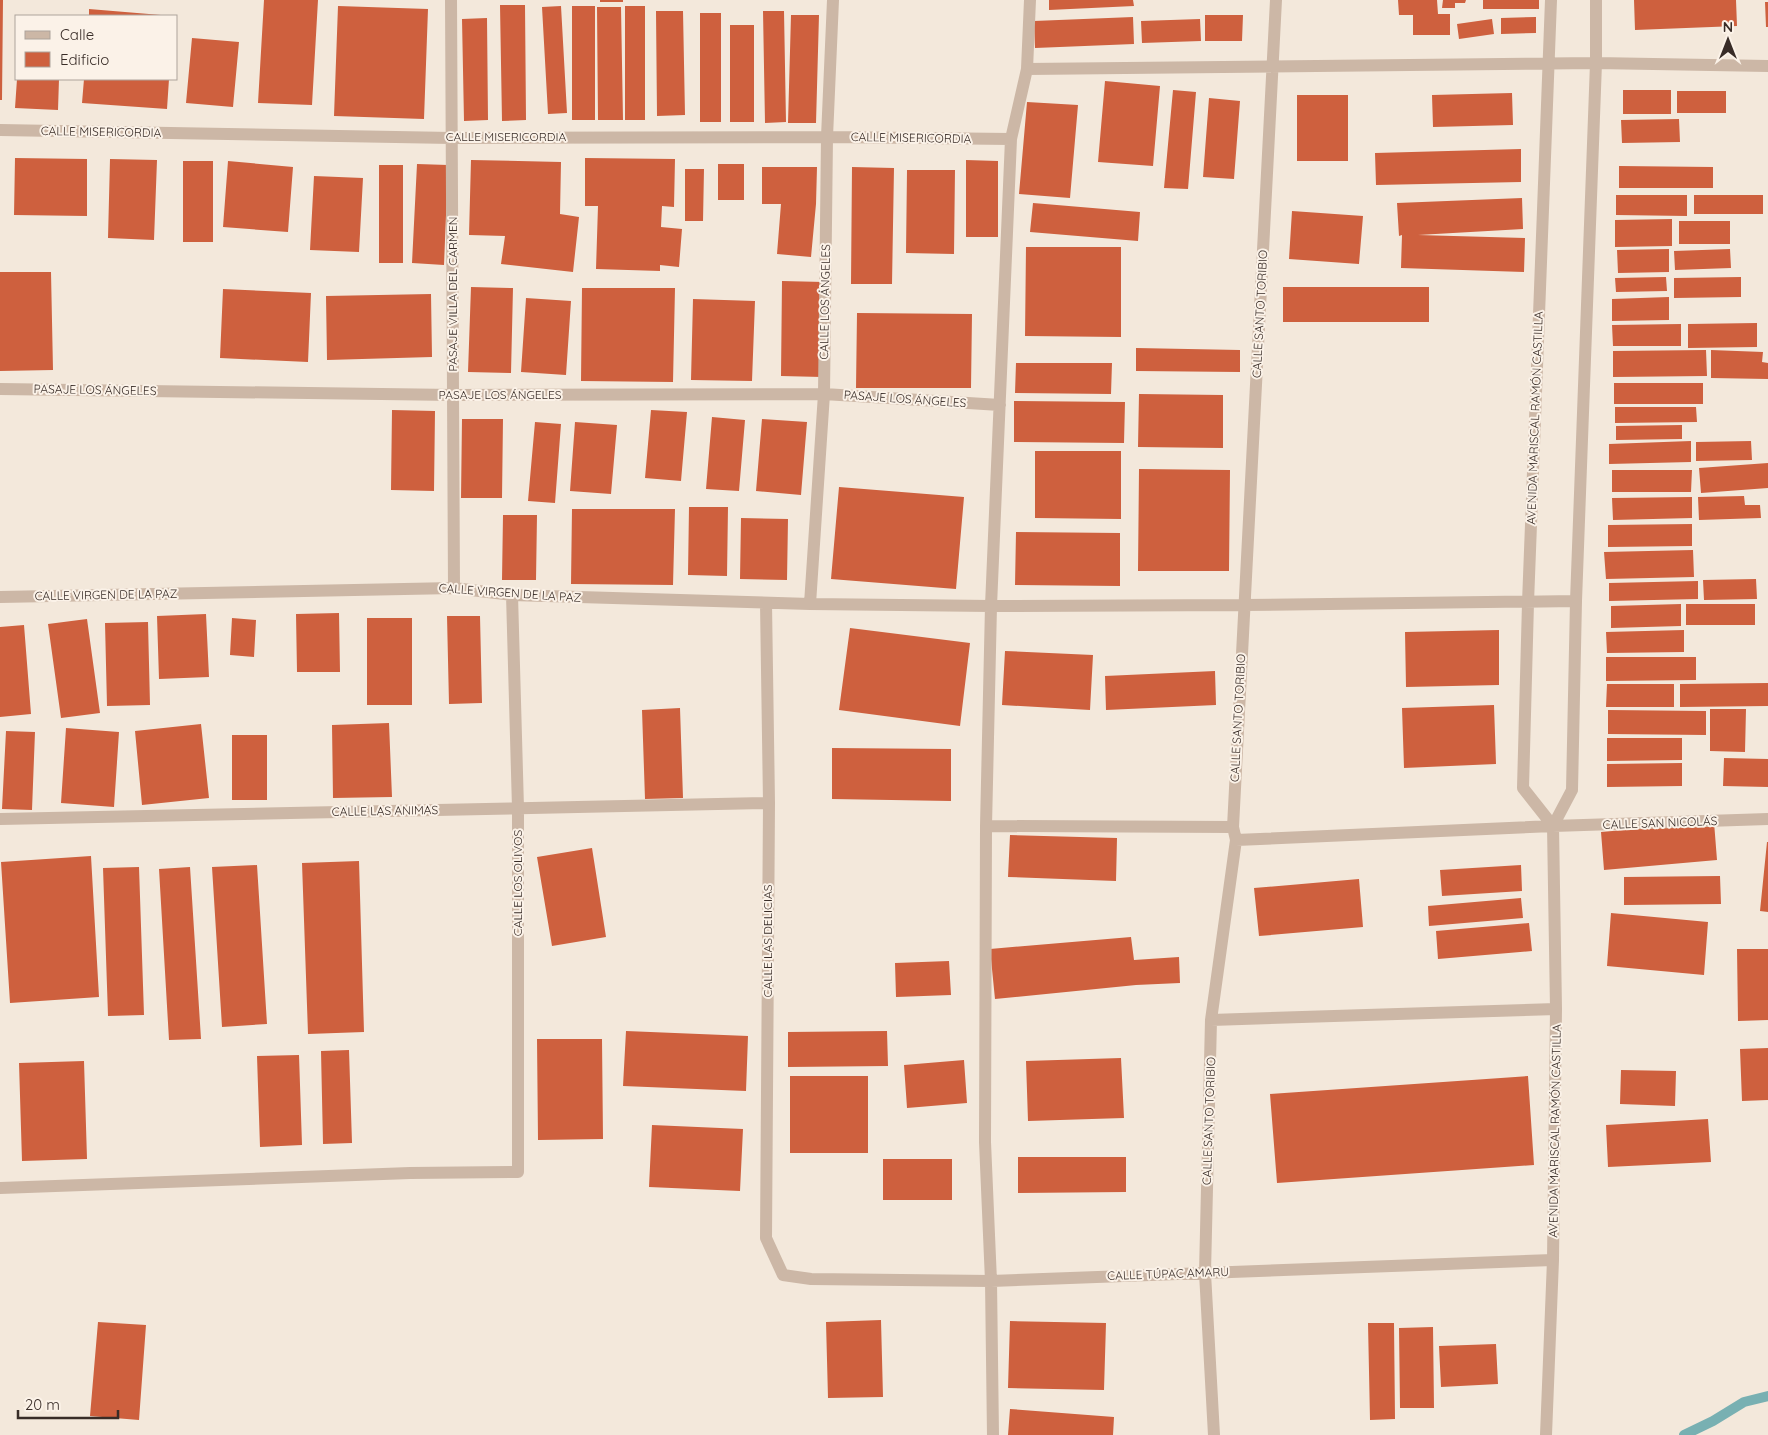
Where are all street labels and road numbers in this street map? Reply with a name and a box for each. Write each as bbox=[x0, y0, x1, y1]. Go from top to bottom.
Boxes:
street label: CALLE MISERICORDIA bbox=[41, 123, 162, 140]
street label: CALLE MISERICORDIA bbox=[446, 129, 566, 144]
street label: CALLE MISERICORDIA bbox=[851, 129, 972, 146]
street label: PASAJE VILLA DEL CARMEN bbox=[445, 217, 460, 371]
street label: CALLE LOS ÁNGELES bbox=[816, 244, 833, 360]
street label: CALLE SANTO TORIBIO bbox=[1249, 249, 1270, 378]
street label: AVENIDA MARISCAL RAMÓN CASTILLA bbox=[1523, 311, 1546, 525]
street label: PASAJE LOS ÁNGELES bbox=[33, 381, 157, 398]
street label: PASAJE LOS ÁNGELES bbox=[439, 387, 562, 402]
street label: PASAJE LOS ÁNGELES bbox=[843, 387, 967, 410]
street label: CALLE VIRGEN DE LA PAZ bbox=[438, 580, 582, 605]
street label: CALLE VIRGEN DE LA PAZ bbox=[34, 586, 178, 603]
street label: CALLE SANTO TORIBIO bbox=[1227, 653, 1248, 782]
street label: CALLE LAS ANIMAS bbox=[332, 802, 439, 819]
street label: CALLE SAN NICOLÁS bbox=[1602, 813, 1718, 832]
street label: CALLE LOS OLIVOS bbox=[510, 830, 525, 936]
street label: CALLE LAS DELICIAS bbox=[760, 884, 775, 997]
street label: AVENIDA MARISCAL RAMÓN CASTILLA bbox=[1545, 1024, 1564, 1238]
street label: CALLE SANTO TORIBIO bbox=[1199, 1057, 1218, 1185]
street label: CALLE TÚPAC AMARU bbox=[1107, 1264, 1229, 1283]

